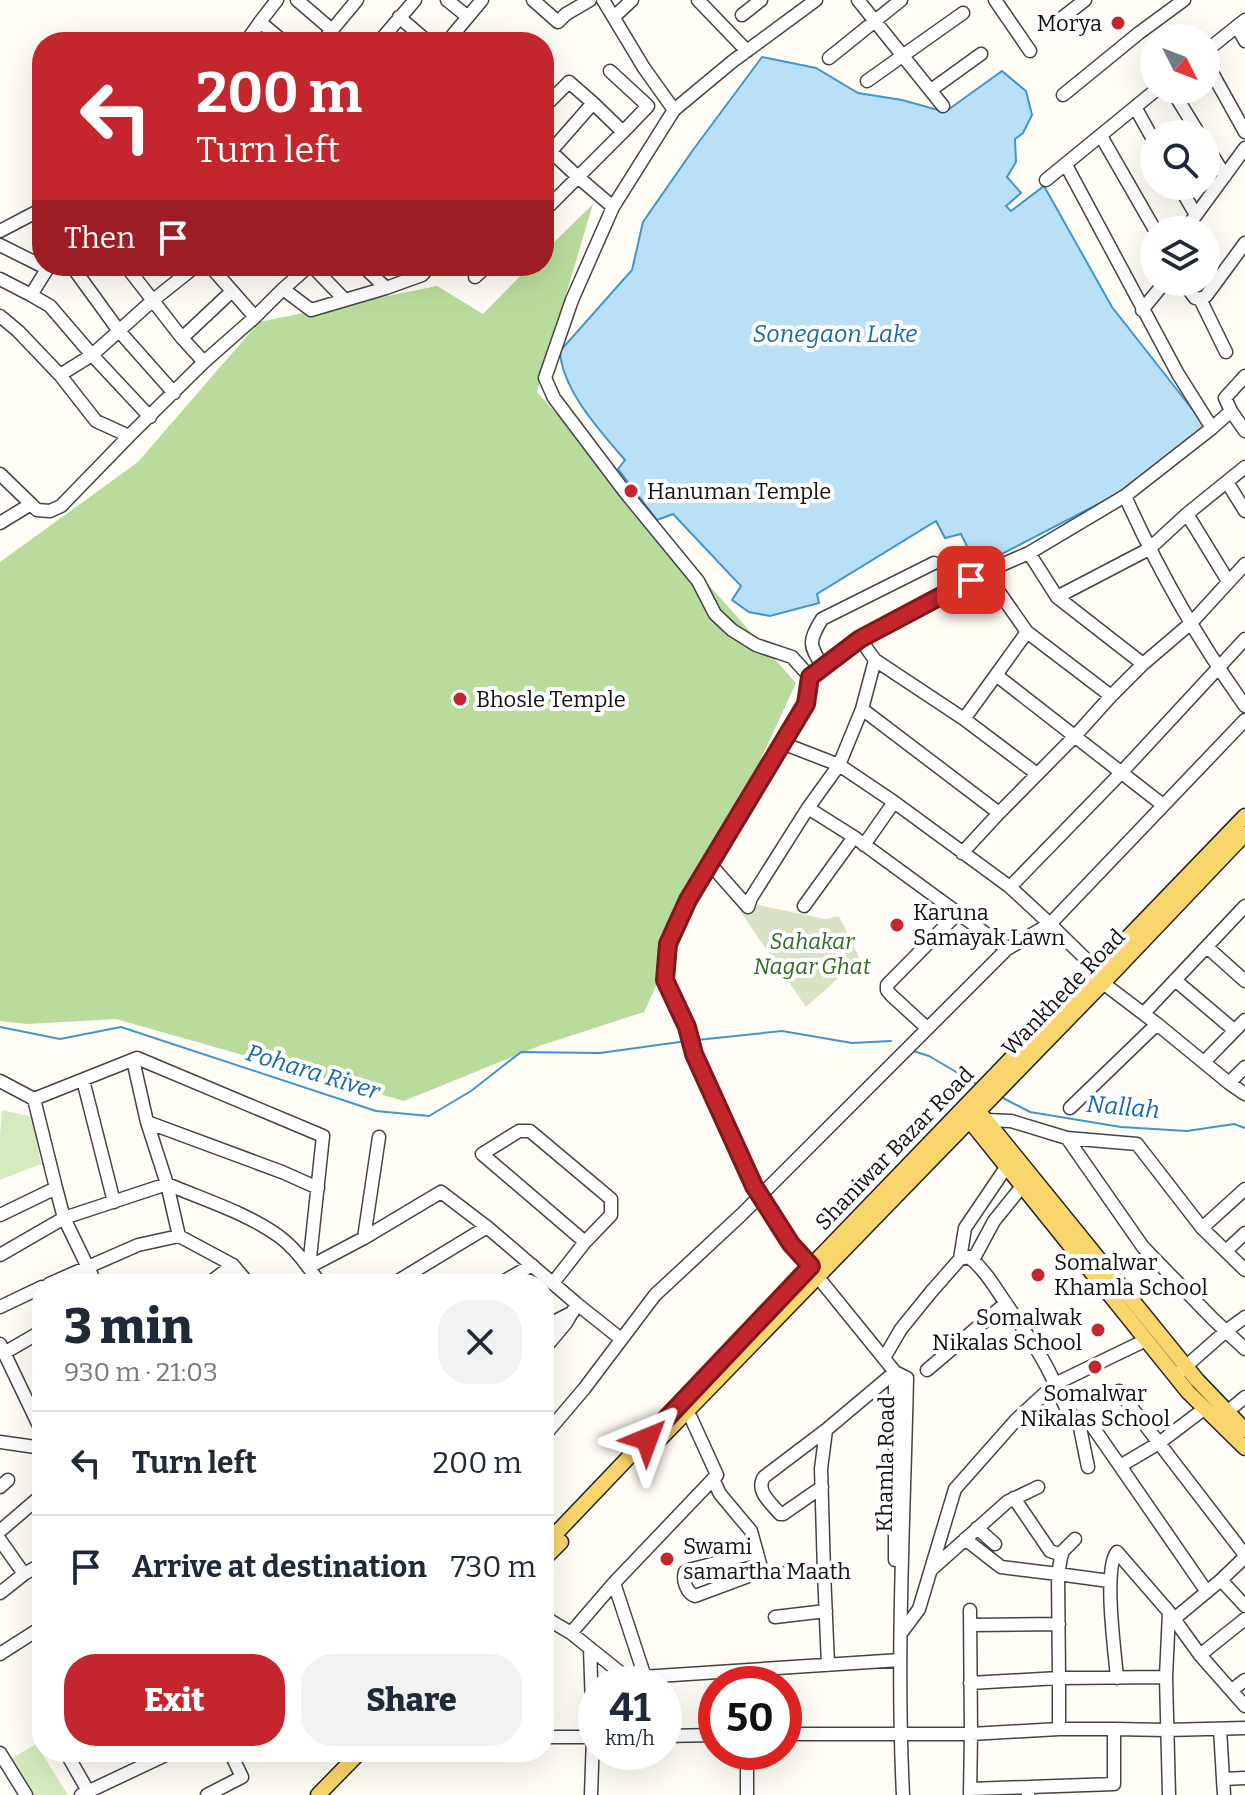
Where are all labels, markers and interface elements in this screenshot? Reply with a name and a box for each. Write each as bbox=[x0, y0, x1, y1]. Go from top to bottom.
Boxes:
place label: Morya bbox=[1037, 10, 1102, 37]
marker: Morya bbox=[1109, 14, 1127, 32]
north arrow bbox=[1140, 24, 1220, 104]
map controls bbox=[1140, 24, 1220, 296]
text: 200 m bbox=[196, 60, 362, 127]
icon: left bbox=[64, 64, 168, 168]
button: search bbox=[1140, 120, 1220, 200]
text: Turn left bbox=[196, 128, 340, 172]
icon: arrive bbox=[151, 216, 195, 260]
button: layers bbox=[1140, 216, 1220, 296]
text: Then bbox=[64, 220, 135, 256]
water label: Sonegaon Lake bbox=[753, 320, 917, 348]
place label: Hanuman Temple bbox=[647, 478, 831, 505]
marker: Hanuman Temple bbox=[622, 482, 640, 500]
pin bbox=[937, 546, 1005, 614]
icon: arrive bbox=[949, 558, 993, 602]
place label: Bhosle Temple bbox=[476, 686, 626, 713]
marker: Bhosle Temple bbox=[451, 690, 469, 708]
place label: Karuna Samayak Lawn bbox=[913, 899, 1065, 951]
marker: Karuna Samayak Lawn bbox=[888, 916, 906, 934]
street label: Wankhede Road bbox=[996, 923, 1131, 1061]
park label: Sahakar Nagar Ghat bbox=[753, 928, 871, 980]
water label: Pohara River bbox=[243, 1038, 384, 1106]
street label: Shaniwar Bazar Road bbox=[809, 1061, 979, 1236]
water label: Nallah bbox=[1085, 1090, 1161, 1124]
place label: Somalwar Khamla School bbox=[1054, 1249, 1208, 1301]
marker: Somalwar Khamla School bbox=[1029, 1266, 1047, 1284]
text: 3 min bbox=[64, 1298, 193, 1356]
button: close bbox=[438, 1300, 522, 1384]
place label: Somalwak Nikalas School bbox=[932, 1304, 1083, 1356]
marker: Somalwak Nikalas School bbox=[1089, 1321, 1107, 1339]
text: 930 m · 21:03 bbox=[64, 1357, 218, 1388]
marker: Somalwar Nikalas School bbox=[1086, 1358, 1104, 1376]
place label: Somalwar Nikalas School bbox=[1020, 1380, 1170, 1432]
street label: Khamla Road bbox=[871, 1396, 900, 1532]
position arrow bbox=[605, 1397, 689, 1481]
icon: left bbox=[64, 1441, 108, 1485]
text: Turn left bbox=[132, 1445, 257, 1481]
text: 200 m bbox=[433, 1445, 522, 1481]
place label: Swami samartha Maath bbox=[683, 1533, 851, 1585]
icon: arrive bbox=[64, 1545, 108, 1589]
text: Arrive at destination bbox=[132, 1549, 427, 1585]
text: 730 m bbox=[451, 1549, 536, 1585]
marker: Swami samartha Maath bbox=[658, 1550, 676, 1568]
button: Exit bbox=[64, 1654, 285, 1746]
button: Share bbox=[301, 1654, 522, 1746]
speed limit sign: 50 bbox=[698, 1666, 802, 1770]
text: 41 bbox=[609, 1684, 651, 1732]
text: km/h bbox=[605, 1726, 655, 1750]

